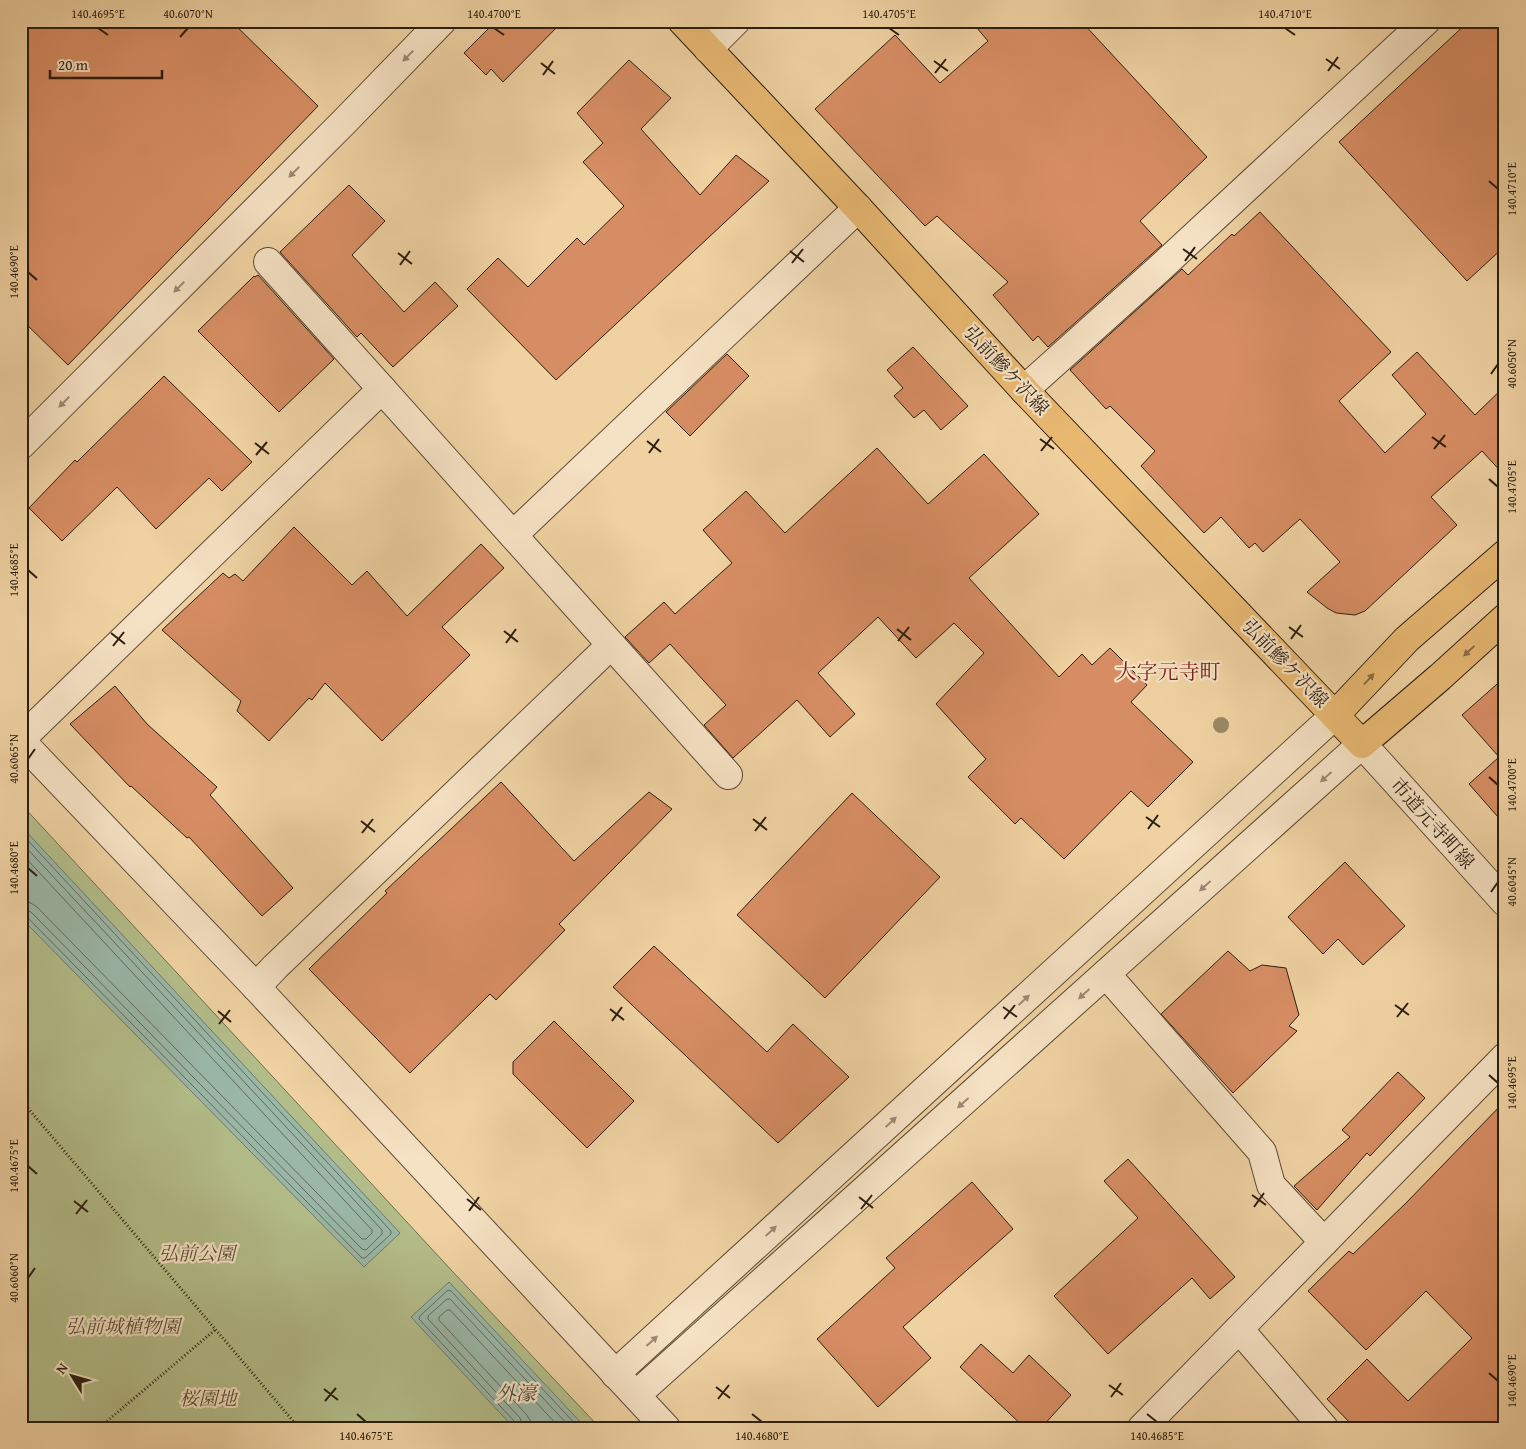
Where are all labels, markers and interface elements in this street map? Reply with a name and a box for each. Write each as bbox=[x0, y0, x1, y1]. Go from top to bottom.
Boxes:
text: 140.4695°E bbox=[71, 5, 125, 22]
text: 40.6070°N bbox=[163, 5, 213, 22]
text: 140.4700°E bbox=[467, 5, 521, 22]
text: 140.4705°E bbox=[862, 5, 916, 22]
text: 140.4710°E bbox=[1258, 5, 1312, 22]
scale bar bbox=[50, 48, 162, 80]
one-way arrow bbox=[402, 50, 414, 62]
text: 20 m bbox=[58, 54, 89, 75]
text: 140.4710°E bbox=[1503, 162, 1520, 216]
one-way arrow bbox=[288, 166, 300, 178]
text: 140.4690°E bbox=[5, 245, 22, 299]
one-way arrow bbox=[173, 281, 185, 293]
street label: 弘前鰺ケ沢線 bbox=[958, 319, 1056, 421]
text: 40.6050°N bbox=[1503, 339, 1520, 389]
one-way arrow bbox=[58, 396, 70, 408]
text: 140.4705°E bbox=[1503, 460, 1520, 514]
text: 140.4685°E bbox=[5, 543, 22, 597]
street label: 弘前鰺ケ沢線 bbox=[1236, 612, 1336, 714]
one-way arrow bbox=[1463, 645, 1475, 657]
district label: 大字元寺町 bbox=[1116, 656, 1221, 687]
one-way arrow bbox=[1363, 674, 1375, 686]
text: 40.6065°N bbox=[5, 734, 22, 784]
text: 140.4700°E bbox=[1503, 758, 1520, 812]
one-way arrow bbox=[1320, 771, 1332, 783]
street label: 市道元寺町線 bbox=[1384, 771, 1482, 875]
text: 140.4680°E bbox=[5, 841, 22, 895]
text: 40.6045°N bbox=[1503, 857, 1520, 907]
one-way arrow bbox=[1198, 880, 1211, 891]
one-way arrow bbox=[1078, 988, 1090, 999]
one-way arrow bbox=[1018, 994, 1030, 1006]
text: 140.4695°E bbox=[1503, 1056, 1520, 1110]
one-way arrow bbox=[956, 1097, 969, 1108]
one-way arrow bbox=[885, 1116, 898, 1127]
text: 140.4675°E bbox=[5, 1139, 22, 1193]
one-way arrow bbox=[765, 1225, 777, 1237]
park label: 弘前公園 bbox=[159, 1239, 238, 1267]
text: 40.6060°N bbox=[5, 1253, 22, 1303]
park label: 弘前城植物園 bbox=[66, 1312, 183, 1340]
one-way arrow bbox=[645, 1335, 657, 1347]
north arrow bbox=[48, 1352, 98, 1402]
text: 140.4690°E bbox=[1503, 1354, 1520, 1408]
text: N bbox=[51, 1358, 73, 1378]
water label: 外濠 bbox=[496, 1378, 539, 1407]
park label: 桜園地 bbox=[179, 1384, 238, 1412]
text: 140.4675°E bbox=[339, 1427, 393, 1444]
text: 140.4680°E bbox=[735, 1427, 789, 1444]
text: 140.4685°E bbox=[1130, 1427, 1184, 1444]

